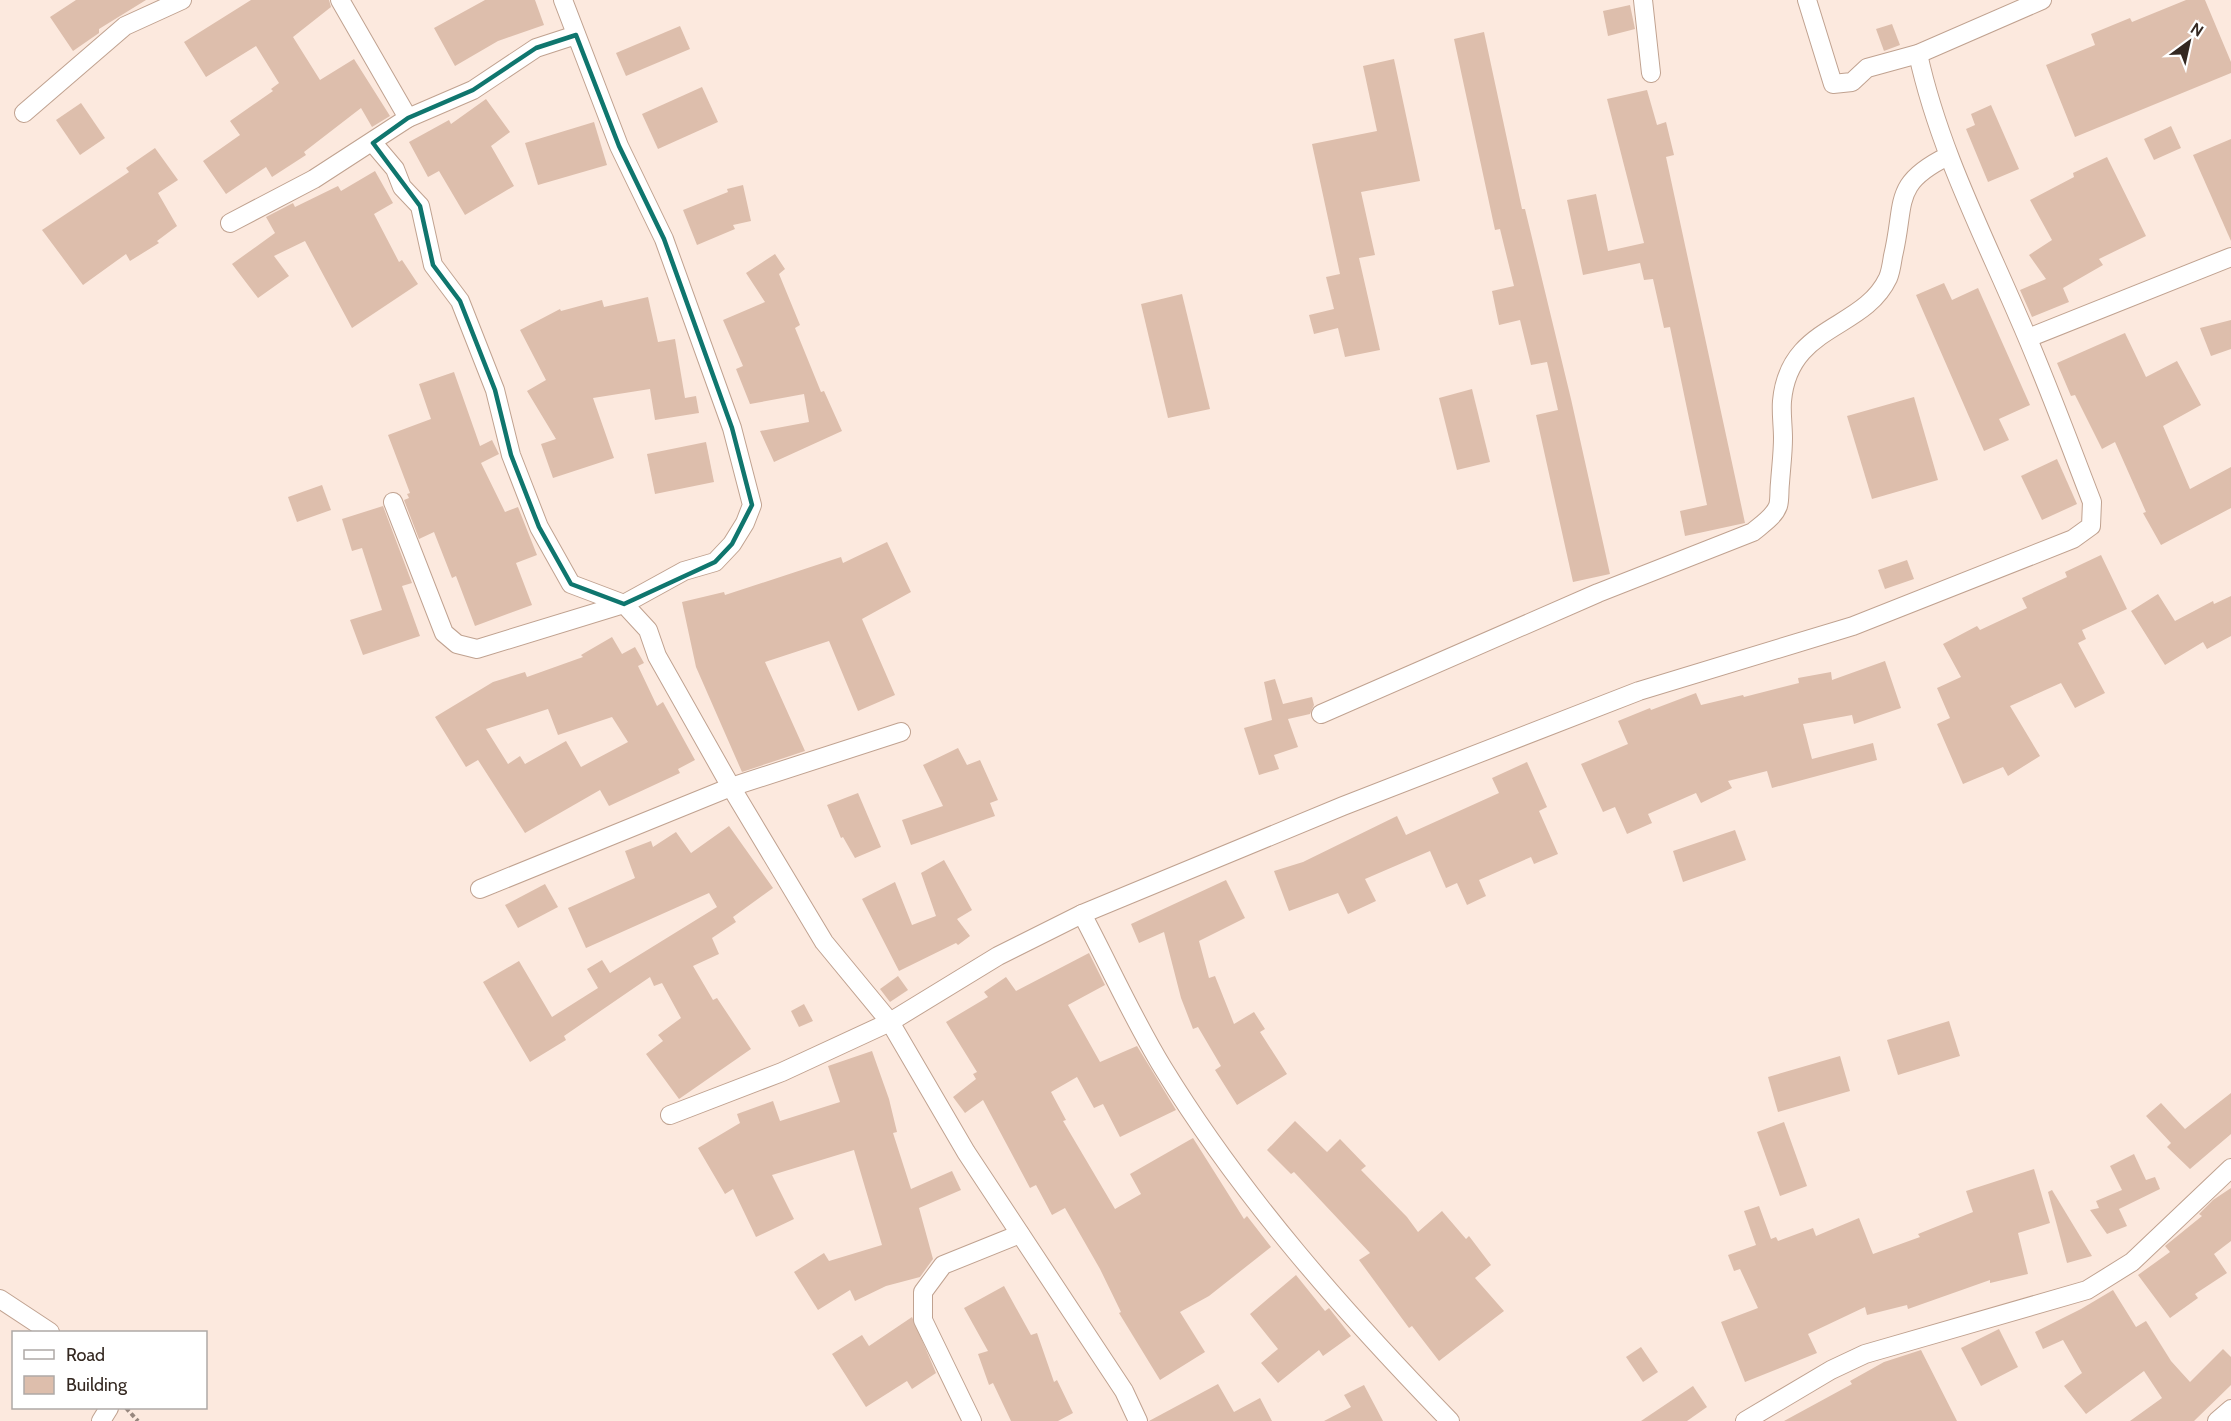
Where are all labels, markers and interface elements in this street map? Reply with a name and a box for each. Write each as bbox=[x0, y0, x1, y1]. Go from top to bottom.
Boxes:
north arrow bbox=[2159, 12, 2219, 72]
text: N bbox=[2187, 19, 2207, 41]
legend bbox=[12, 1331, 207, 1409]
text: Road bbox=[66, 1344, 105, 1366]
text: Building bbox=[66, 1374, 128, 1396]

